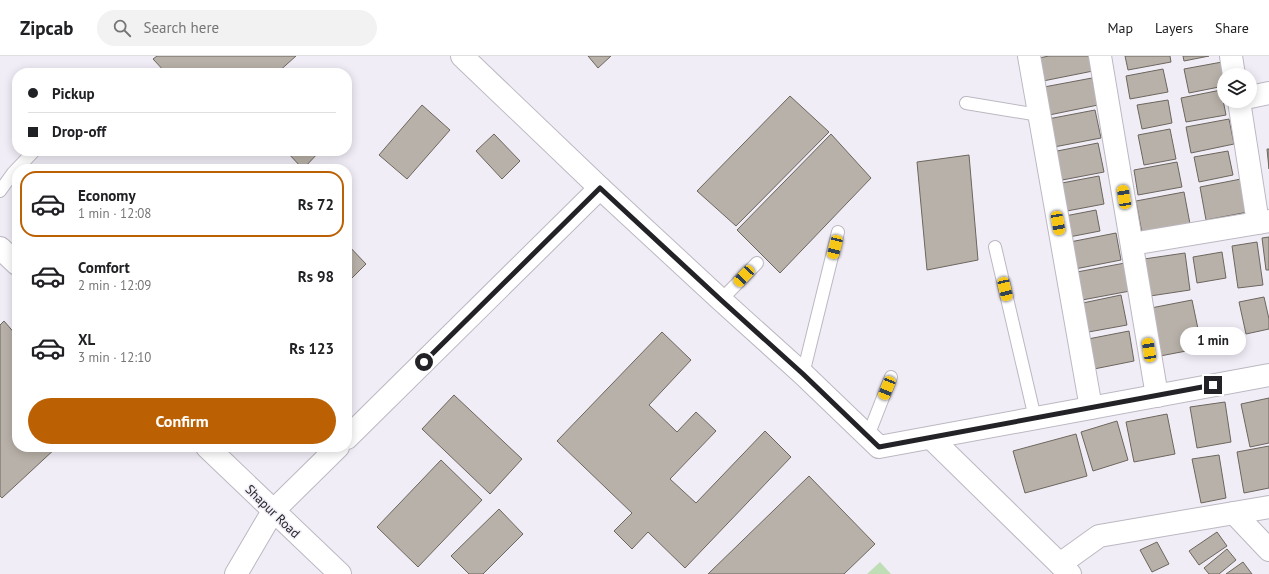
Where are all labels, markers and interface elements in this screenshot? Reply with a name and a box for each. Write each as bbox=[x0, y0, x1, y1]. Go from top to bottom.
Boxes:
search box bbox=[97, 10, 377, 46]
text: Zipcab bbox=[20, 16, 73, 40]
icon: search bbox=[111, 17, 133, 39]
text: Search here bbox=[143, 18, 219, 37]
text: Map bbox=[1107, 19, 1133, 37]
text: Layers bbox=[1155, 19, 1193, 37]
text: Share bbox=[1215, 19, 1249, 37]
map controls bbox=[1217, 68, 1257, 108]
button: layers bbox=[1217, 68, 1257, 108]
text: Pickup bbox=[52, 84, 95, 103]
text: Drop-off bbox=[52, 122, 106, 141]
car bbox=[1116, 184, 1132, 210]
icon: car bbox=[30, 186, 66, 222]
text: Economy bbox=[78, 186, 136, 205]
text: Rs 72 bbox=[298, 195, 334, 214]
text: 1 min · 12:08 bbox=[78, 205, 151, 222]
car bbox=[1050, 210, 1066, 236]
car bbox=[826, 234, 844, 260]
icon: car bbox=[30, 258, 66, 294]
text: Comfort bbox=[78, 258, 130, 277]
car bbox=[731, 263, 757, 289]
text: Rs 98 bbox=[298, 267, 334, 286]
car bbox=[996, 276, 1014, 302]
text: 2 min · 12:09 bbox=[78, 277, 151, 294]
callout: 1 min bbox=[1180, 327, 1246, 355]
icon: car bbox=[30, 330, 66, 366]
text: XL bbox=[78, 330, 95, 349]
text: 1 min bbox=[1197, 332, 1229, 349]
car bbox=[1141, 337, 1157, 363]
text: Rs 123 bbox=[289, 339, 334, 358]
text: 3 min · 12:10 bbox=[78, 349, 151, 366]
route start bbox=[415, 353, 433, 371]
car bbox=[877, 375, 897, 401]
route end bbox=[1204, 376, 1222, 394]
button: Confirm bbox=[28, 398, 336, 444]
street label: Shapur Road bbox=[242, 481, 304, 542]

